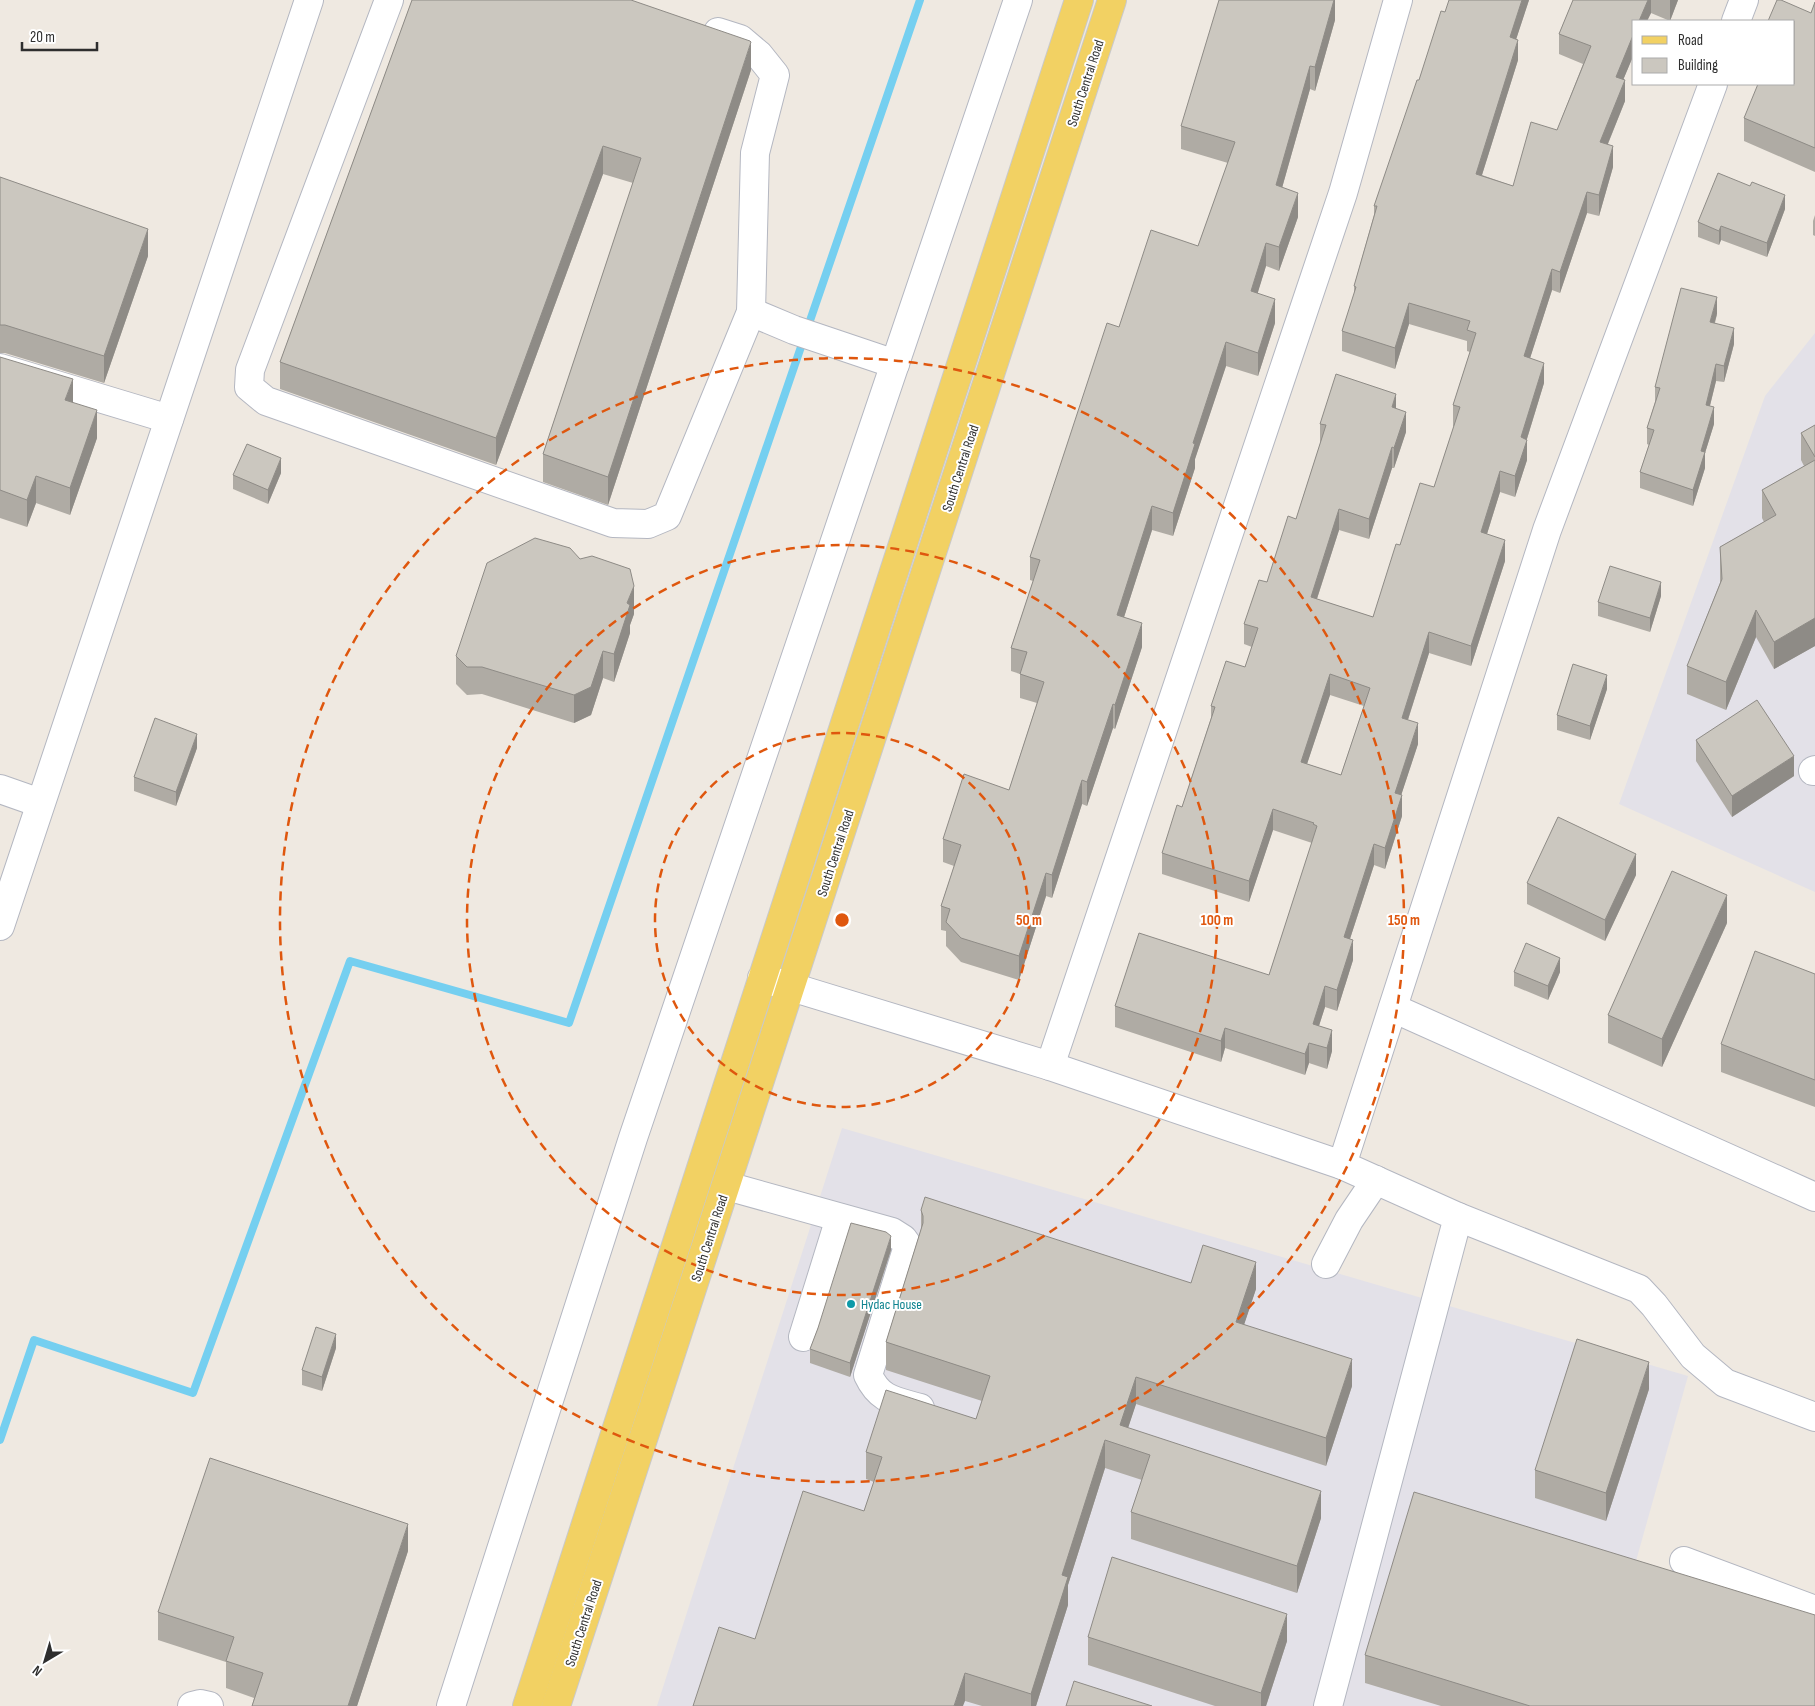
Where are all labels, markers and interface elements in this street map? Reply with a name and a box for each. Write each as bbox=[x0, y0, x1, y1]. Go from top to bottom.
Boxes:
scale bar bbox=[22, 20, 98, 52]
legend bbox=[1632, 20, 1795, 85]
text: 20 m bbox=[30, 28, 55, 47]
text: Road bbox=[1678, 31, 1703, 50]
street label: South Central Road bbox=[1063, 38, 1108, 129]
text: Building bbox=[1678, 56, 1718, 75]
street label: South Central Road bbox=[938, 423, 983, 514]
street label: South Central Road bbox=[813, 808, 858, 899]
centre of rings bbox=[833, 911, 851, 929]
text: 50 m bbox=[1016, 911, 1042, 930]
text: 100 m bbox=[1201, 911, 1233, 930]
text: 150 m bbox=[1388, 911, 1420, 930]
street label: South Central Road bbox=[687, 1193, 732, 1284]
place label: Hydac House bbox=[861, 1296, 922, 1313]
marker: Hydac House bbox=[845, 1298, 857, 1310]
street label: South Central Road bbox=[561, 1578, 606, 1669]
north arrow bbox=[20, 1636, 70, 1686]
text: N bbox=[29, 1662, 45, 1680]

